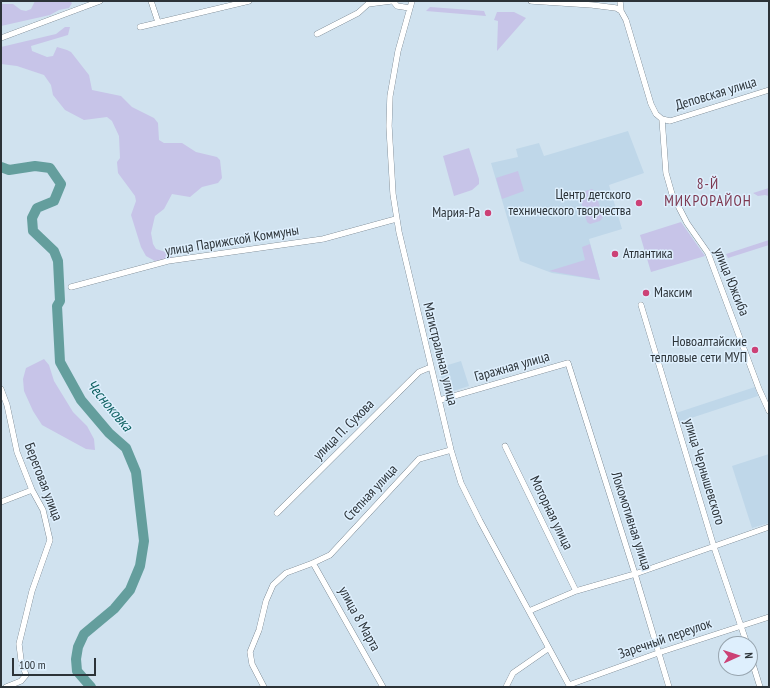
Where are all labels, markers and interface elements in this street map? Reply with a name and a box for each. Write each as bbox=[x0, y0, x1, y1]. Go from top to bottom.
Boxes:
street label: Деповская улица bbox=[673, 74, 759, 114]
district label: 8-Й МИКРОРАЙОН bbox=[664, 176, 752, 211]
place label: Центр детского технического творчества bbox=[509, 187, 631, 220]
marker: Центр детского технического творчества bbox=[634, 198, 644, 208]
place label: Мария-Ра bbox=[432, 205, 480, 221]
marker: Мария-Ра bbox=[483, 208, 493, 218]
street label: улица Парижской Коммуны bbox=[164, 222, 300, 260]
street label: улица Южсиба bbox=[710, 245, 752, 319]
place label: Атлантика bbox=[623, 246, 673, 262]
marker: Атлантика bbox=[610, 249, 620, 259]
place label: Максим bbox=[654, 285, 692, 301]
marker: Максим bbox=[641, 288, 651, 298]
street label: Магистральная улица bbox=[419, 301, 461, 407]
place label: Новоалтайские тепловые сети МУП bbox=[651, 334, 747, 366]
marker: Новоалтайские тепловые сети МУП bbox=[750, 345, 760, 355]
street label: Гаражная улица bbox=[473, 348, 551, 386]
water label: Чесноковка bbox=[82, 377, 136, 435]
street label: улица П. Сухова bbox=[310, 396, 378, 464]
street label: улица Чернышевского bbox=[680, 417, 728, 527]
street label: Береговая улица bbox=[20, 441, 66, 523]
street label: Степная улица bbox=[341, 461, 401, 525]
street label: Локомотивная улица bbox=[607, 470, 655, 572]
street label: Моторная улица bbox=[526, 473, 576, 553]
street label: улица 8 Марта bbox=[334, 584, 384, 654]
street label: Заречный переулок bbox=[616, 615, 714, 663]
north arrow bbox=[718, 636, 758, 676]
scale bar bbox=[14, 650, 98, 676]
text: N bbox=[742, 652, 756, 659]
text: 100 m bbox=[19, 657, 46, 672]

